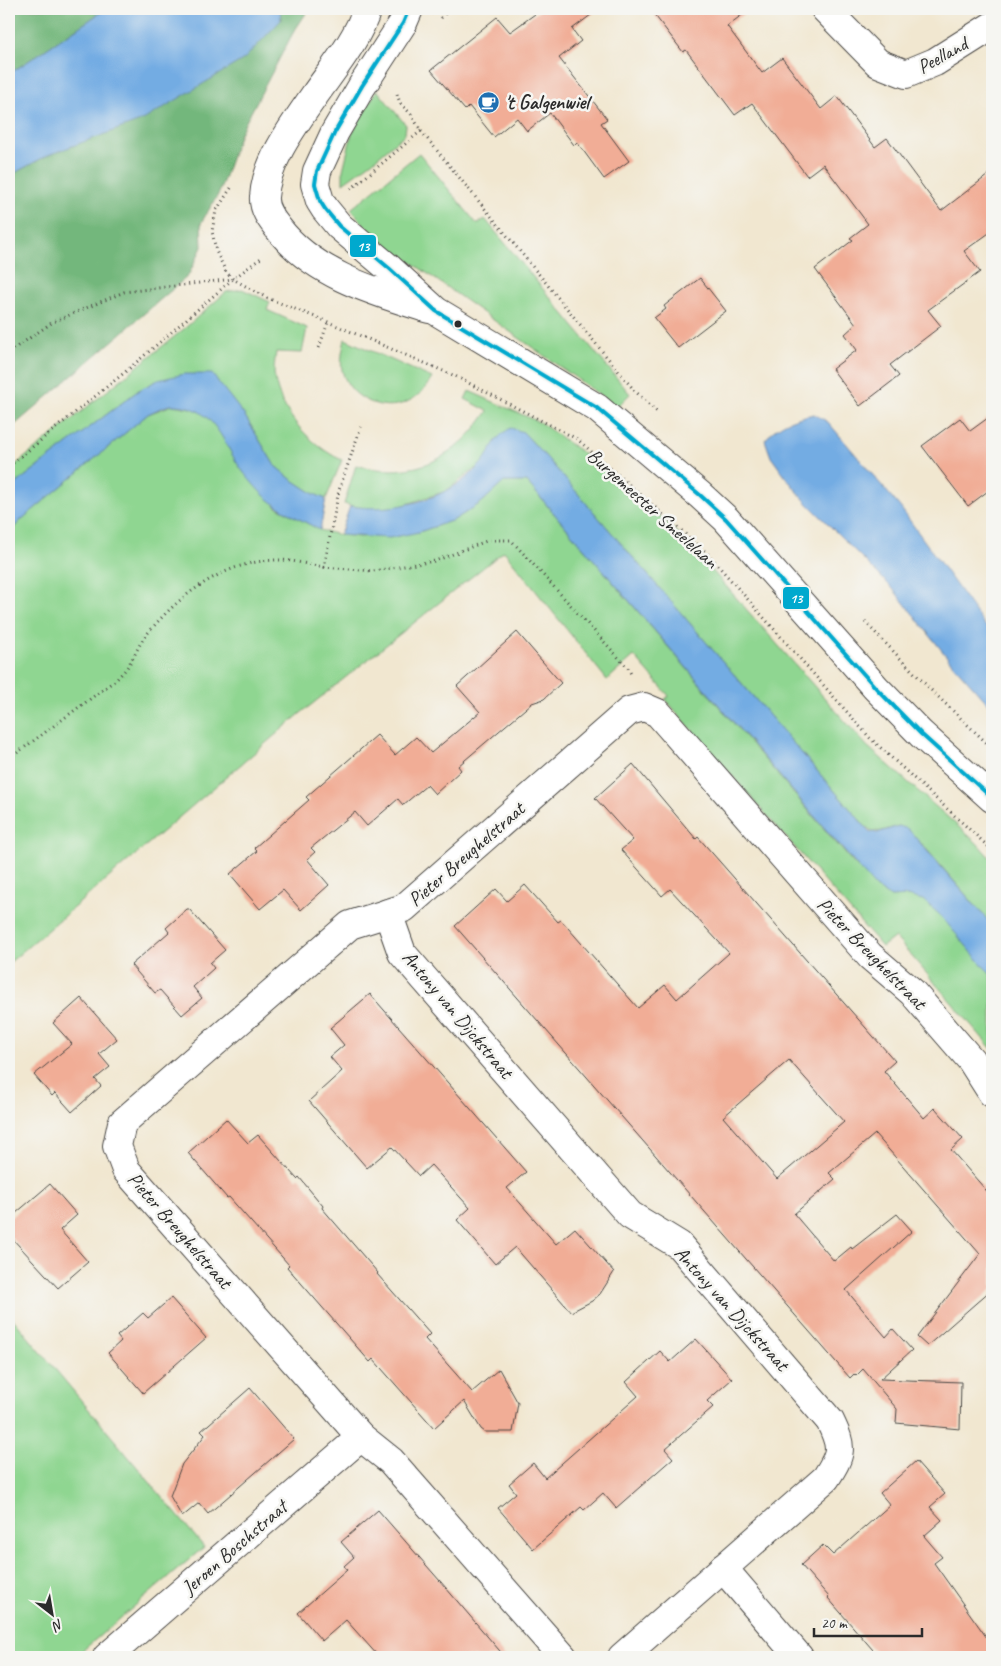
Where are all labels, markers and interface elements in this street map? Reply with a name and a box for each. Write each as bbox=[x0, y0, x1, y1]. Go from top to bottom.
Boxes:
street label: Peelland bbox=[913, 30, 975, 79]
cafe icon: 't Galgenwiel bbox=[477, 90, 501, 114]
place label: 't Galgenwiel bbox=[505, 90, 592, 115]
line badge: 13 bbox=[349, 234, 377, 258]
text: 13 bbox=[357, 238, 371, 255]
unlabelled marker bbox=[453, 319, 463, 329]
street label: Burgemeester Smeelelaan bbox=[582, 443, 724, 575]
line badge: 13 bbox=[782, 586, 810, 610]
text: 13 bbox=[790, 590, 804, 607]
street label: Pieter Breughelstraat bbox=[403, 795, 532, 912]
street label: Pieter Breughelstraat bbox=[812, 892, 933, 1016]
street label: Antony van Dijckstraat bbox=[397, 945, 520, 1085]
street label: Pieter Breughelstraat bbox=[122, 1167, 239, 1296]
street label: Antony van Dijckstraat bbox=[669, 1241, 796, 1378]
street label: Jeroen Boschstraat bbox=[176, 1493, 295, 1601]
north arrow bbox=[28, 1588, 78, 1638]
scale bar bbox=[814, 1606, 921, 1638]
text: 20 m bbox=[821, 1614, 848, 1633]
text: N bbox=[48, 1615, 67, 1635]

